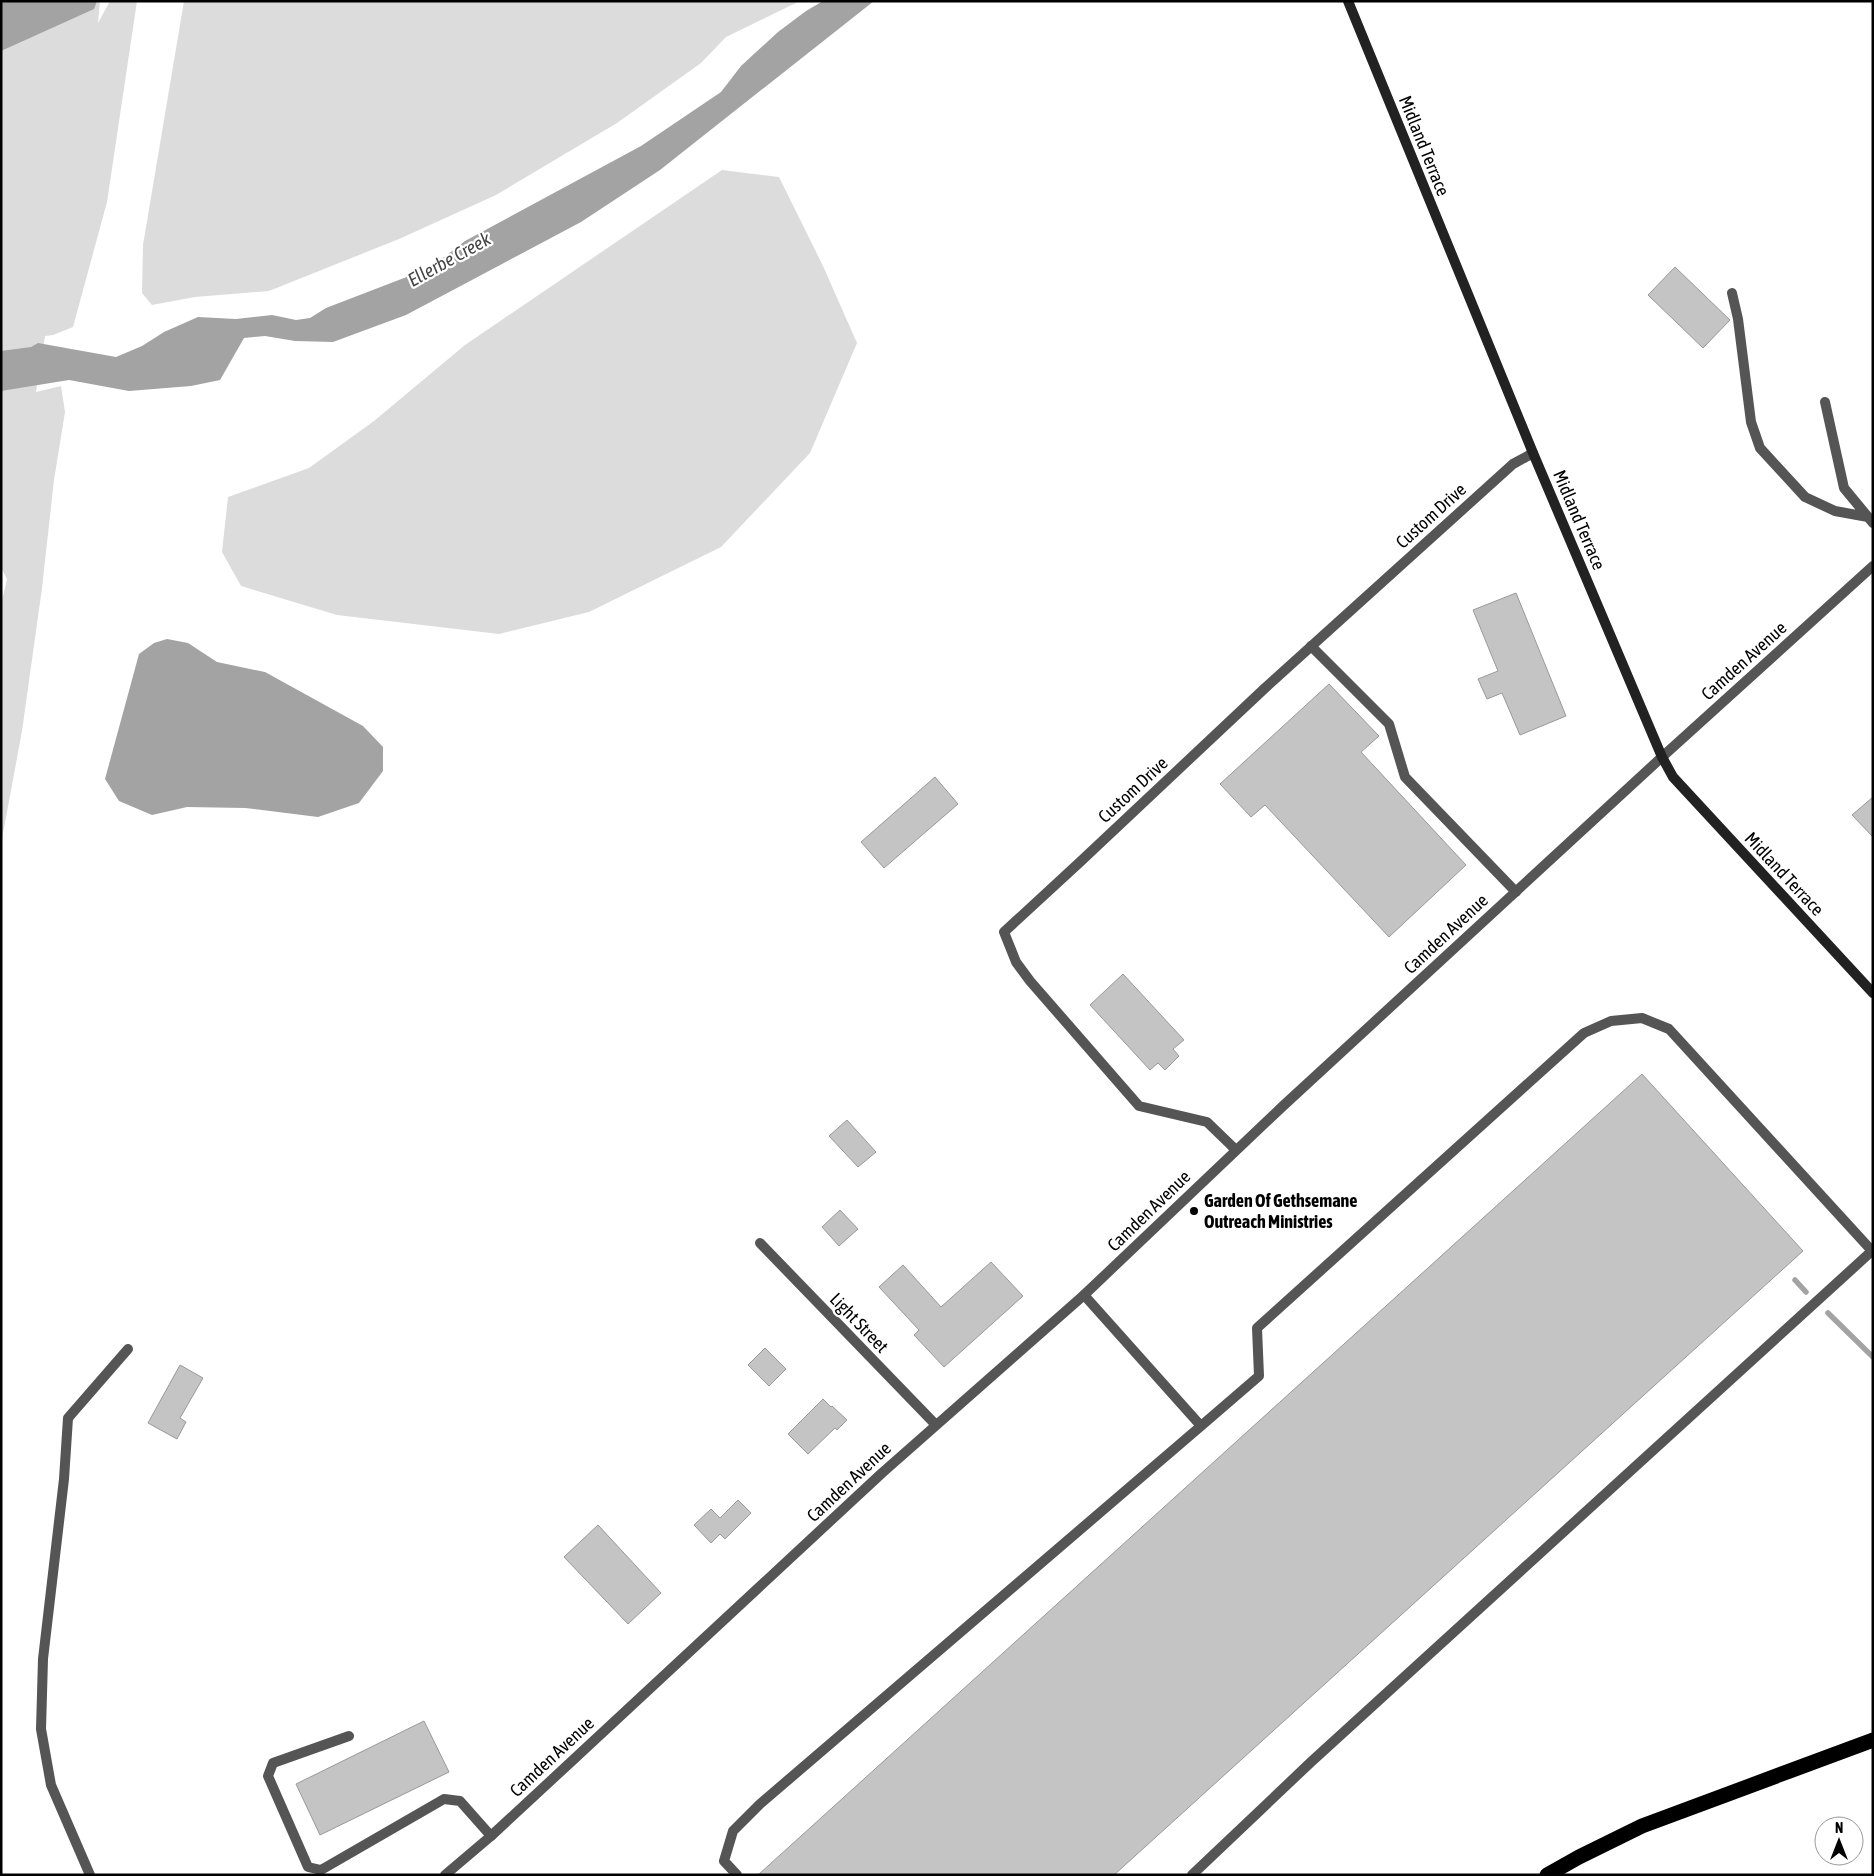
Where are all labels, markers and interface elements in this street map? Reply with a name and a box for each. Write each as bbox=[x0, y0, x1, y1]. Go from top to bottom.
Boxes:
street label: Midland Terrace bbox=[1395, 93, 1454, 199]
water label: Ellerbe Creek bbox=[404, 227, 495, 291]
street label: Midland Terrace bbox=[1549, 467, 1610, 573]
street label: Custom Drive bbox=[1391, 479, 1470, 553]
street label: Camden Avenue bbox=[1697, 617, 1791, 704]
street label: Custom Drive bbox=[1094, 752, 1172, 827]
street label: Midland Terrace bbox=[1741, 828, 1828, 920]
street label: Camden Avenue bbox=[1399, 889, 1492, 978]
street label: Camden Avenue bbox=[1103, 1166, 1194, 1255]
place label: Garden Of Gethsemane Outreach Ministries bbox=[1204, 1190, 1357, 1232]
marker: Garden Of Gethsemane Outreach Ministries bbox=[1188, 1205, 1200, 1217]
street label: Light Street bbox=[826, 1288, 893, 1357]
street label: Camden Avenue bbox=[802, 1437, 895, 1526]
street label: Camden Avenue bbox=[505, 1712, 598, 1801]
north arrow bbox=[1814, 1816, 1864, 1866]
text: N bbox=[1835, 1820, 1843, 1836]

